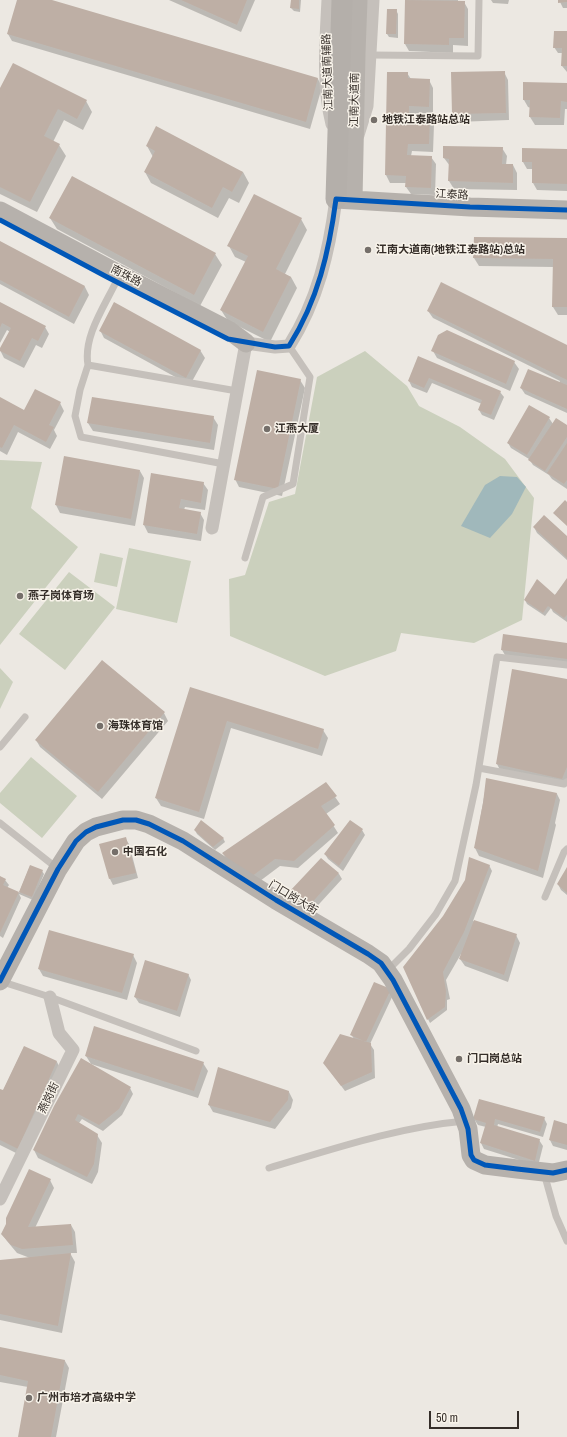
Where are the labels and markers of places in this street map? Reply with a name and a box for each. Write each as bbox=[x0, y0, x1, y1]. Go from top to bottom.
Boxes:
place label: 地铁江泰路站总站 bbox=[382, 113, 470, 127]
marker: 地铁江泰路站总站 bbox=[369, 115, 379, 125]
place label: 江南大道南(地铁江泰路站)总站 bbox=[376, 243, 525, 257]
marker: 江南大道南(地铁江泰路站)总站 bbox=[363, 245, 373, 255]
place label: 江燕大厦 bbox=[275, 422, 319, 436]
marker: 江燕大厦 bbox=[262, 424, 272, 434]
place label: 燕子岗体育场 bbox=[28, 589, 94, 603]
marker: 燕子岗体育场 bbox=[15, 591, 25, 601]
place label: 海珠体育馆 bbox=[108, 719, 163, 733]
marker: 海珠体育馆 bbox=[95, 721, 105, 731]
place label: 中国石化 bbox=[123, 845, 167, 859]
marker: 中国石化 bbox=[110, 847, 120, 857]
place label: 门口岗总站 bbox=[467, 1052, 522, 1066]
marker: 门口岗总站 bbox=[454, 1054, 464, 1064]
place label: 广州市培才高级中学 bbox=[37, 1391, 136, 1405]
marker: 广州市培才高级中学 bbox=[24, 1393, 34, 1403]

